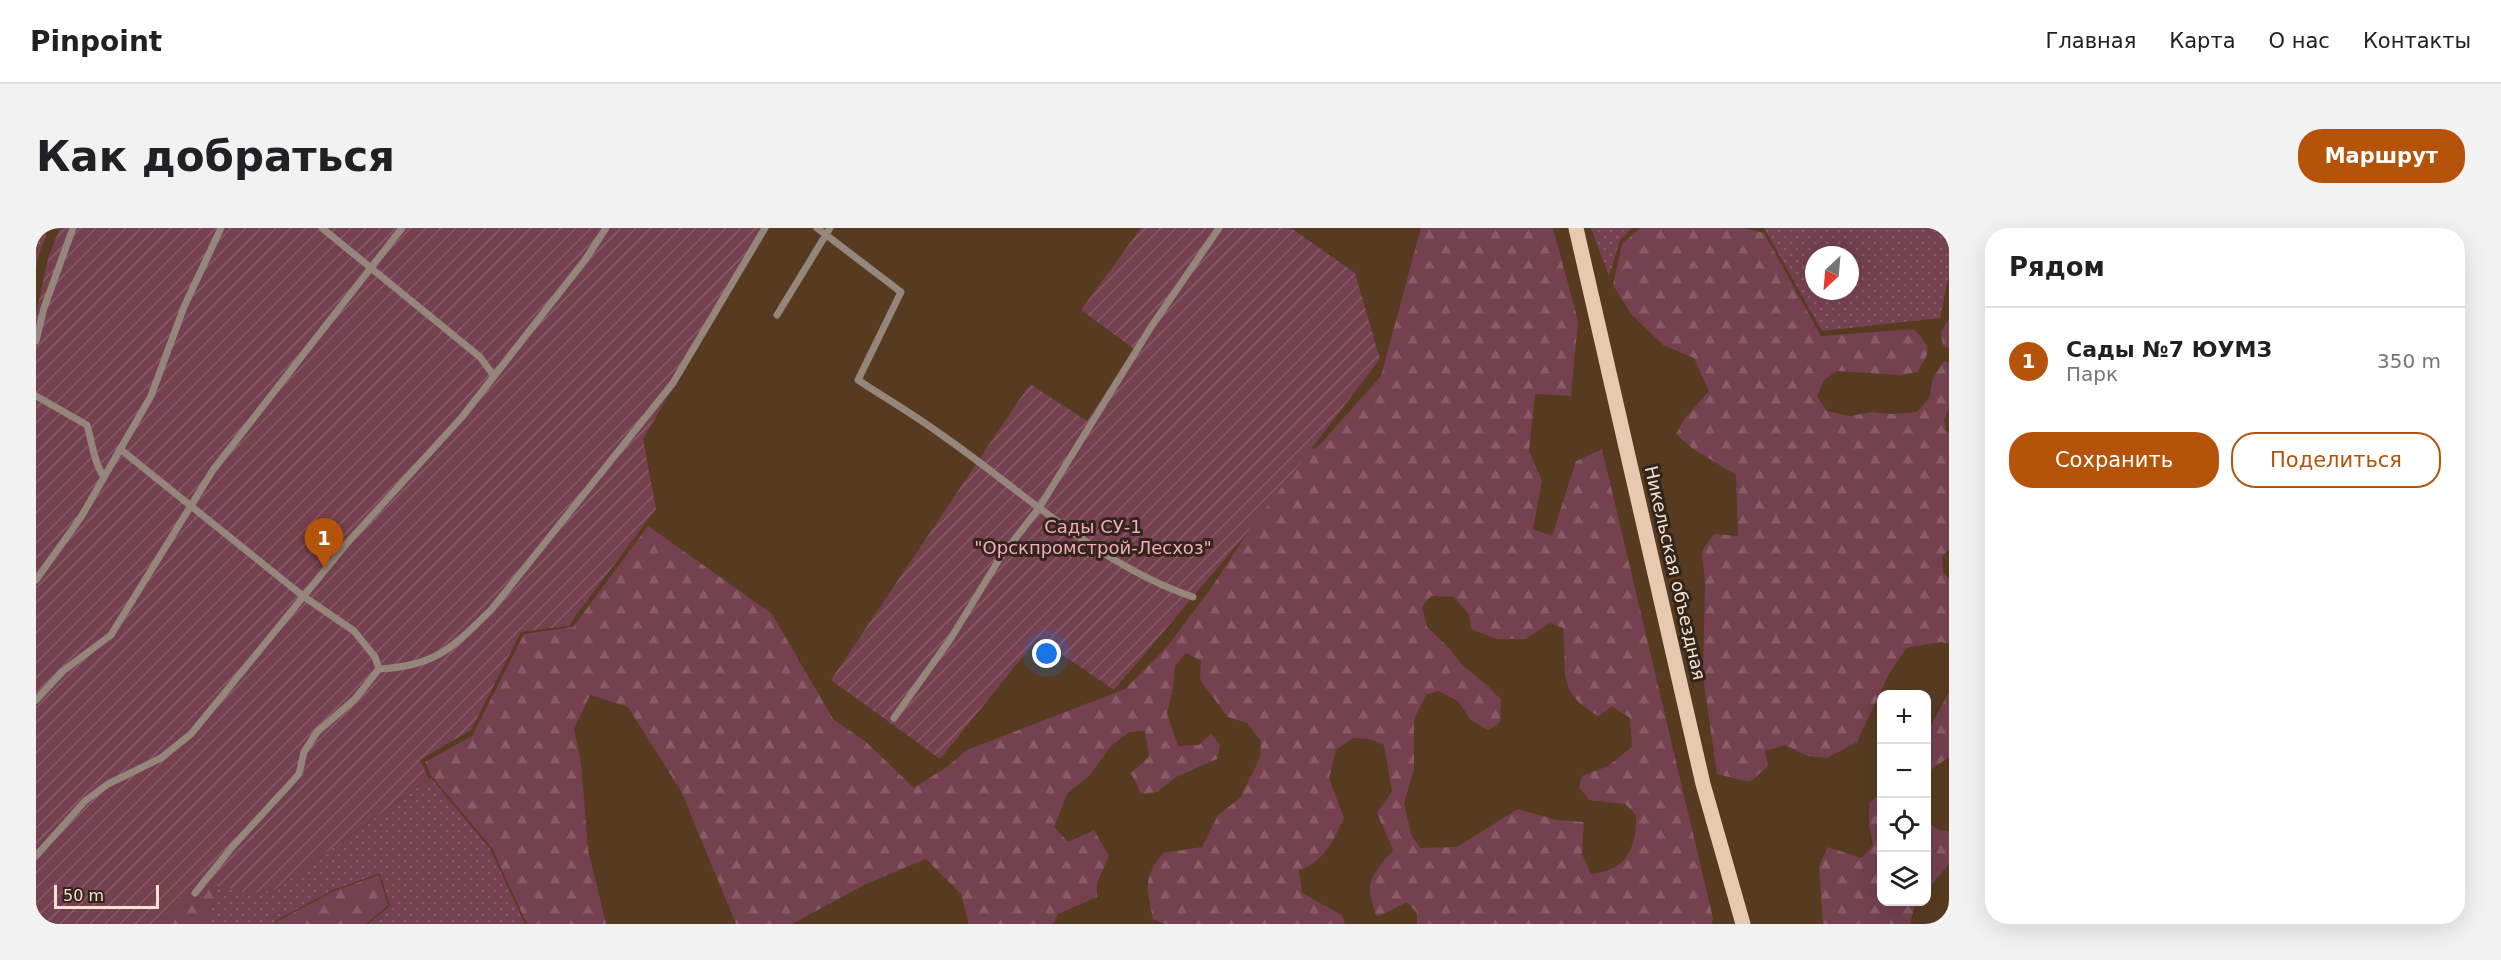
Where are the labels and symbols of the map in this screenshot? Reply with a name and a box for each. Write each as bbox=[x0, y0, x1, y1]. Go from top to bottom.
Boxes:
north arrow bbox=[1805, 246, 1859, 300]
street label: Никельская объездная bbox=[1641, 464, 1710, 682]
park label: Сады СУ-1 "Орскпромстрой-Лесхоз" bbox=[974, 516, 1212, 558]
pin: 1 bbox=[304, 518, 344, 568]
your location bbox=[1032, 639, 1061, 668]
scale bar bbox=[54, 882, 159, 910]

